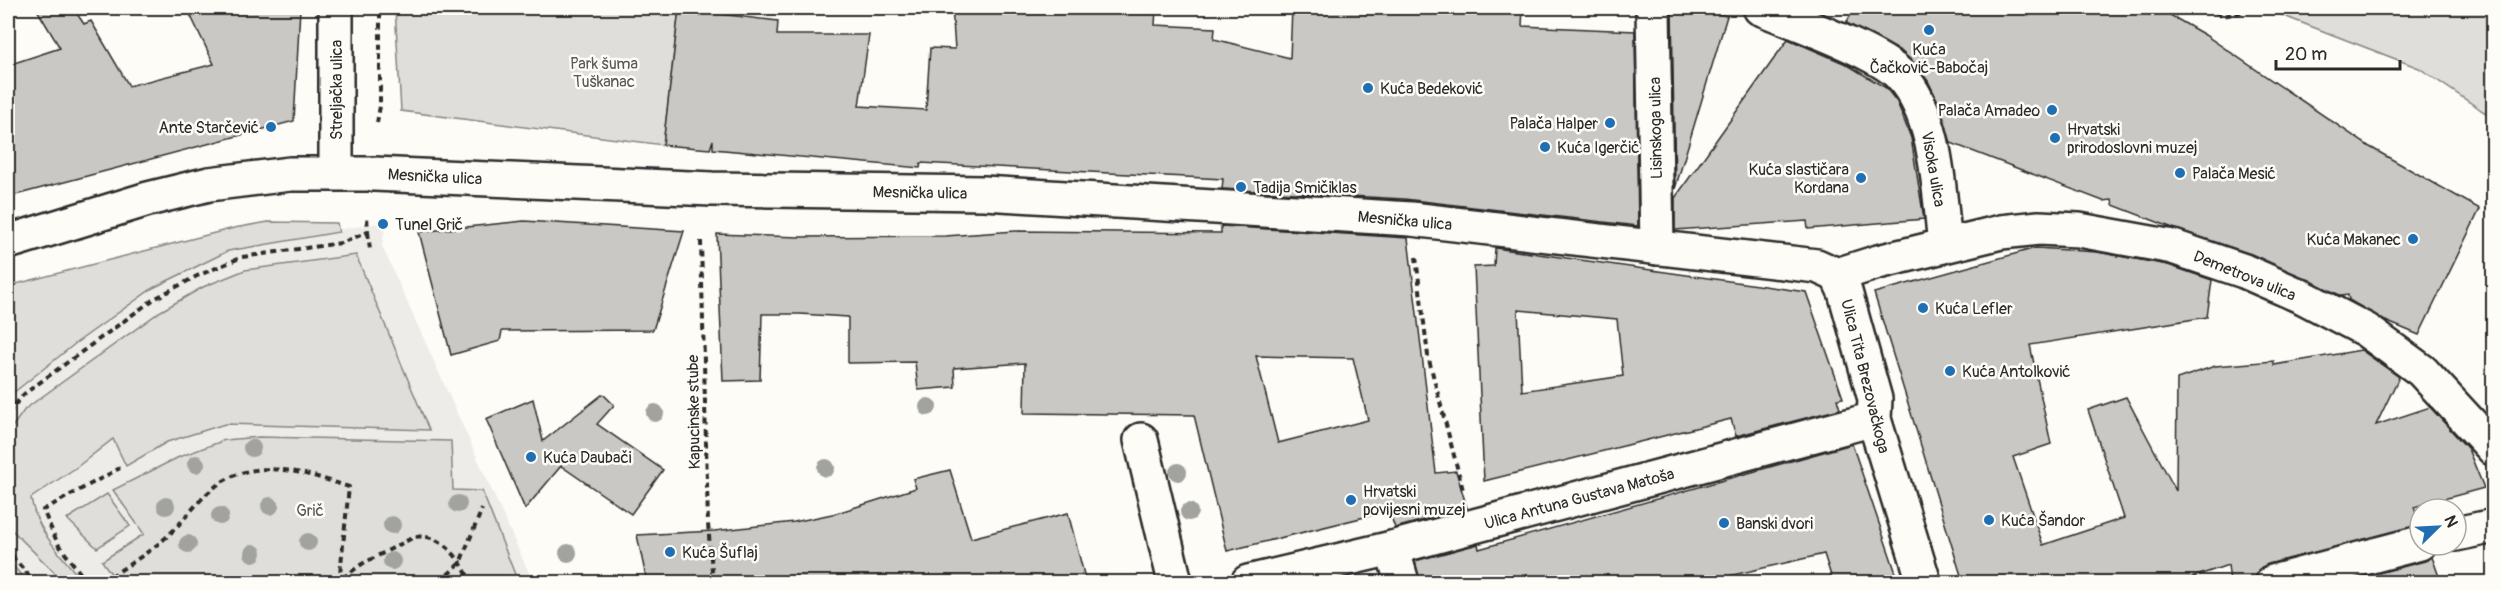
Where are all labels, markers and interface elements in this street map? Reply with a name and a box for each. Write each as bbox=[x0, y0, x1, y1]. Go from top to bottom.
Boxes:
marker: Kuća Čačković-Babočaj bbox=[1922, 23, 1936, 37]
scale bar bbox=[2276, 33, 2400, 71]
street label: Streljačka ulica bbox=[327, 40, 347, 140]
place label: Kuća Čačković-Babočaj bbox=[1870, 40, 1988, 78]
text: 20 m bbox=[2285, 43, 2327, 66]
park label: Park šuma Tuškanac bbox=[570, 54, 638, 92]
street label: Lisinskoga ulica bbox=[1645, 77, 1667, 179]
place label: Kuća Bedeković bbox=[1380, 79, 1483, 99]
marker: Kuća Bedeković bbox=[1361, 81, 1375, 95]
place label: Palača Amadeo bbox=[1938, 101, 2040, 121]
marker: Palača Amadeo bbox=[2045, 103, 2059, 117]
place label: Palača Halper bbox=[1509, 114, 1598, 134]
marker: Palača Halper bbox=[1603, 116, 1617, 130]
place label: Ante Starčević bbox=[158, 118, 259, 138]
marker: Ante Starčević bbox=[264, 120, 278, 134]
place label: Hrvatski prirodoslovni muzej bbox=[2067, 120, 2198, 158]
street label: Visoka ulica bbox=[1917, 130, 1949, 208]
marker: Hrvatski prirodoslovni muzej bbox=[2048, 131, 2062, 145]
place label: Kuća Igerčić bbox=[1557, 138, 1639, 158]
marker: Kuća Igerčić bbox=[1538, 140, 1552, 154]
place label: Kuća slastičara Kordana bbox=[1748, 160, 1849, 198]
place label: Palača Mesić bbox=[2192, 164, 2276, 184]
street label: Mesnička ulica bbox=[387, 165, 483, 189]
marker: Palača Mesić bbox=[2173, 166, 2187, 180]
marker: Kuća slastičara Kordana bbox=[1854, 171, 1868, 185]
place label: Tadija Smičiklas bbox=[1253, 178, 1357, 198]
marker: Tadija Smičiklas bbox=[1234, 180, 1248, 194]
street label: Mesnička ulica bbox=[873, 182, 967, 204]
street label: Mesnička ulica bbox=[1357, 207, 1453, 235]
place label: Tunel Grič bbox=[395, 215, 463, 235]
marker: Tunel Grič bbox=[376, 217, 390, 231]
place label: Kuća Makanec bbox=[2306, 230, 2401, 250]
marker: Kuća Makanec bbox=[2406, 232, 2420, 246]
street label: Demetrova ulica bbox=[2190, 246, 2299, 306]
street label: Ulica Tita Brezovačkoga bbox=[1836, 297, 1894, 455]
place label: Kuća Lefler bbox=[1935, 299, 2013, 319]
marker: Kuća Lefler bbox=[1916, 301, 1930, 315]
street label: Kapucinske stube bbox=[683, 354, 705, 470]
place label: Kuća Antolković bbox=[1962, 362, 2071, 382]
marker: Kuća Antolković bbox=[1943, 364, 1957, 378]
place label: Kuća Daubači bbox=[543, 448, 632, 468]
marker: Kuća Daubači bbox=[524, 450, 538, 464]
street label: Ulica Antuna Gustava Matoša bbox=[1482, 464, 1676, 534]
place label: Hrvatski povijesni muzej bbox=[1363, 482, 1466, 520]
marker: Hrvatski povijesni muzej bbox=[1344, 493, 1358, 507]
north arrow bbox=[2408, 497, 2468, 557]
park label: Grič bbox=[296, 501, 324, 521]
place label: Kuća Šandor bbox=[2001, 510, 2085, 531]
text: N bbox=[2439, 512, 2462, 530]
marker: Kuća Šandor bbox=[1982, 513, 1996, 527]
place label: Banski dvori bbox=[1736, 514, 1813, 534]
marker: Banski dvori bbox=[1717, 516, 1731, 530]
place label: Kuća Šuflaj bbox=[682, 542, 758, 563]
marker: Kuća Šuflaj bbox=[663, 545, 677, 559]

